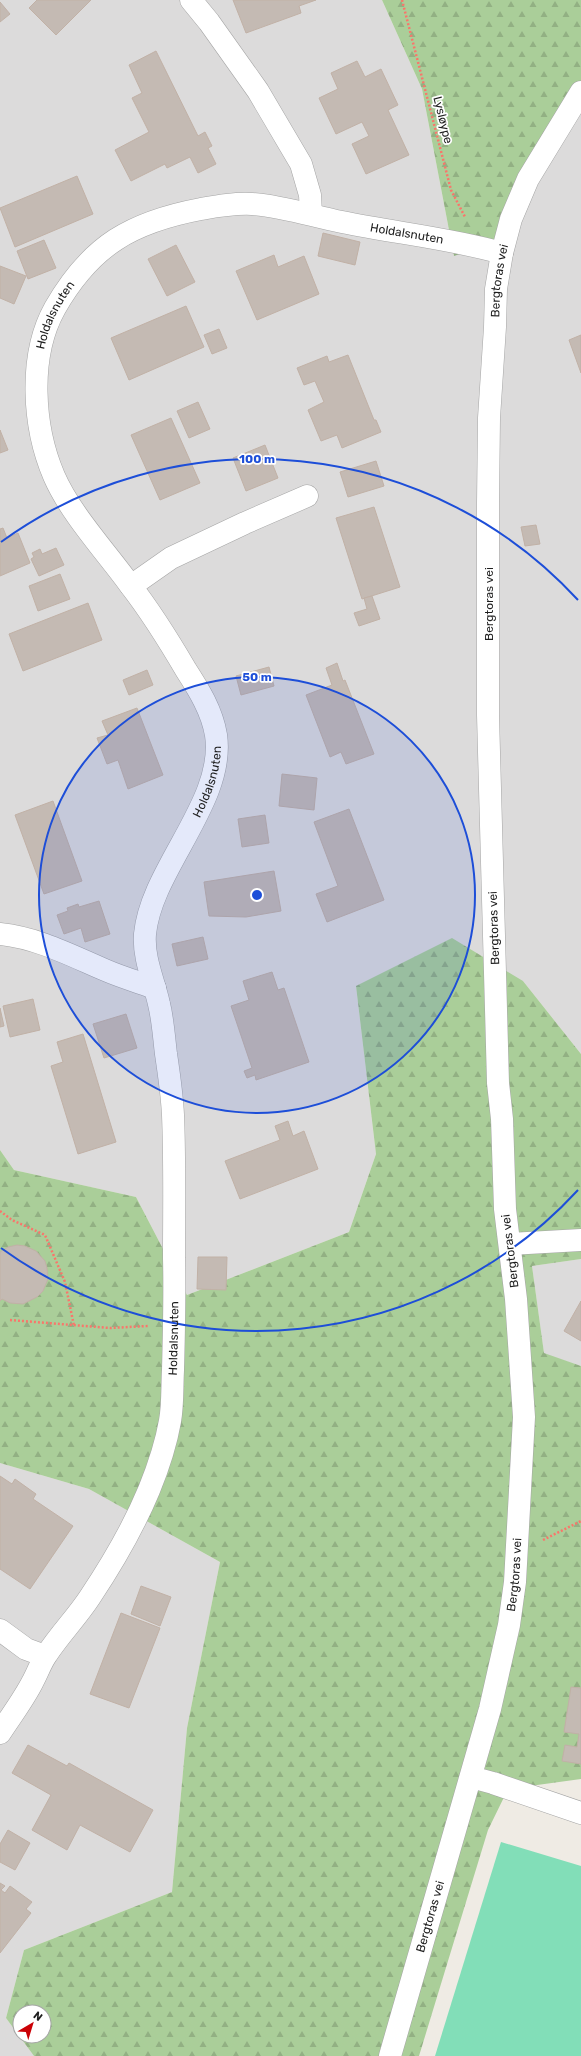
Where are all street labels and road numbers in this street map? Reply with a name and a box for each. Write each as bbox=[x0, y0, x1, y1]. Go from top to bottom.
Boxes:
street label: Lysløype bbox=[430, 95, 456, 145]
street label: Holdalsnuten bbox=[369, 220, 445, 247]
street label: Bergtoras vei bbox=[488, 242, 511, 318]
street label: Holdalsnuten bbox=[33, 278, 77, 351]
street label: Bergtoras vei bbox=[482, 567, 496, 641]
street label: Holdalsnuten bbox=[190, 746, 224, 820]
street label: Bergtoras vei bbox=[486, 891, 502, 965]
street label: Bergtoras vei bbox=[499, 1213, 521, 1288]
street label: Holdalsnuten bbox=[166, 1301, 181, 1376]
street label: Bergtoras vei bbox=[504, 1537, 524, 1612]
street label: Bergtoras vei bbox=[413, 1879, 447, 1954]

